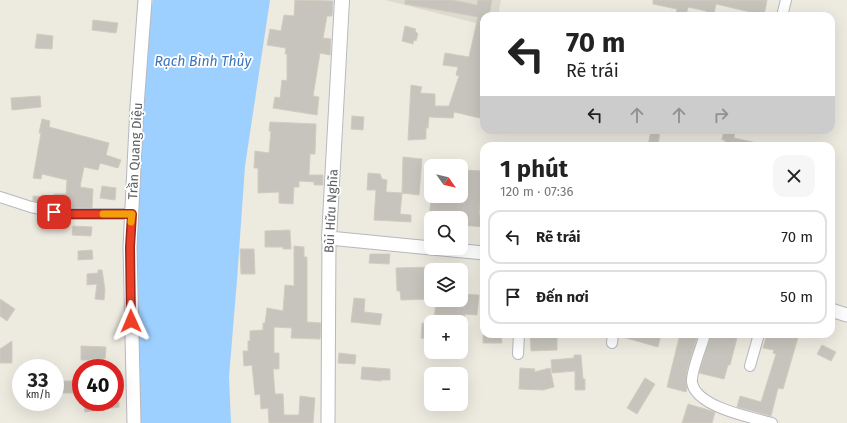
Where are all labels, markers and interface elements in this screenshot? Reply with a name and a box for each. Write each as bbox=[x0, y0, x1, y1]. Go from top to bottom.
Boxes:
text: 70 m bbox=[566, 26, 625, 59]
icon: left bbox=[500, 28, 552, 80]
water label: Rạch Bình Thủy bbox=[155, 53, 253, 70]
text: Rẽ trái bbox=[566, 60, 619, 82]
street label: Trần Quang Diệu bbox=[125, 102, 145, 200]
icon: left bbox=[584, 104, 606, 126]
icon: ahead bbox=[626, 104, 648, 126]
icon: ahead bbox=[668, 104, 690, 126]
icon: right bbox=[710, 104, 732, 126]
text: 1 phút bbox=[500, 155, 568, 183]
button: close bbox=[773, 155, 815, 197]
north arrow bbox=[424, 159, 468, 203]
map controls bbox=[424, 159, 468, 411]
street label: Bùi Hữu Nghĩa bbox=[321, 169, 341, 253]
text: 120 m · 07:36 bbox=[500, 184, 573, 199]
pin bbox=[37, 195, 71, 229]
icon: arrive bbox=[43, 201, 65, 223]
button: search bbox=[424, 211, 468, 255]
icon: left bbox=[502, 226, 524, 248]
text: Rẽ trái bbox=[536, 228, 581, 246]
text: 70 m bbox=[781, 228, 813, 246]
button: layers bbox=[424, 263, 468, 307]
icon: arrive bbox=[502, 286, 524, 308]
text: Đến nơi bbox=[536, 288, 589, 306]
text: 50 m bbox=[780, 288, 813, 306]
position arrow bbox=[110, 300, 152, 342]
button: + bbox=[424, 315, 468, 359]
speed limit sign: 40 bbox=[72, 359, 124, 411]
button: − bbox=[424, 367, 468, 411]
text: 33 bbox=[28, 368, 48, 392]
text: km/h bbox=[26, 389, 50, 401]

